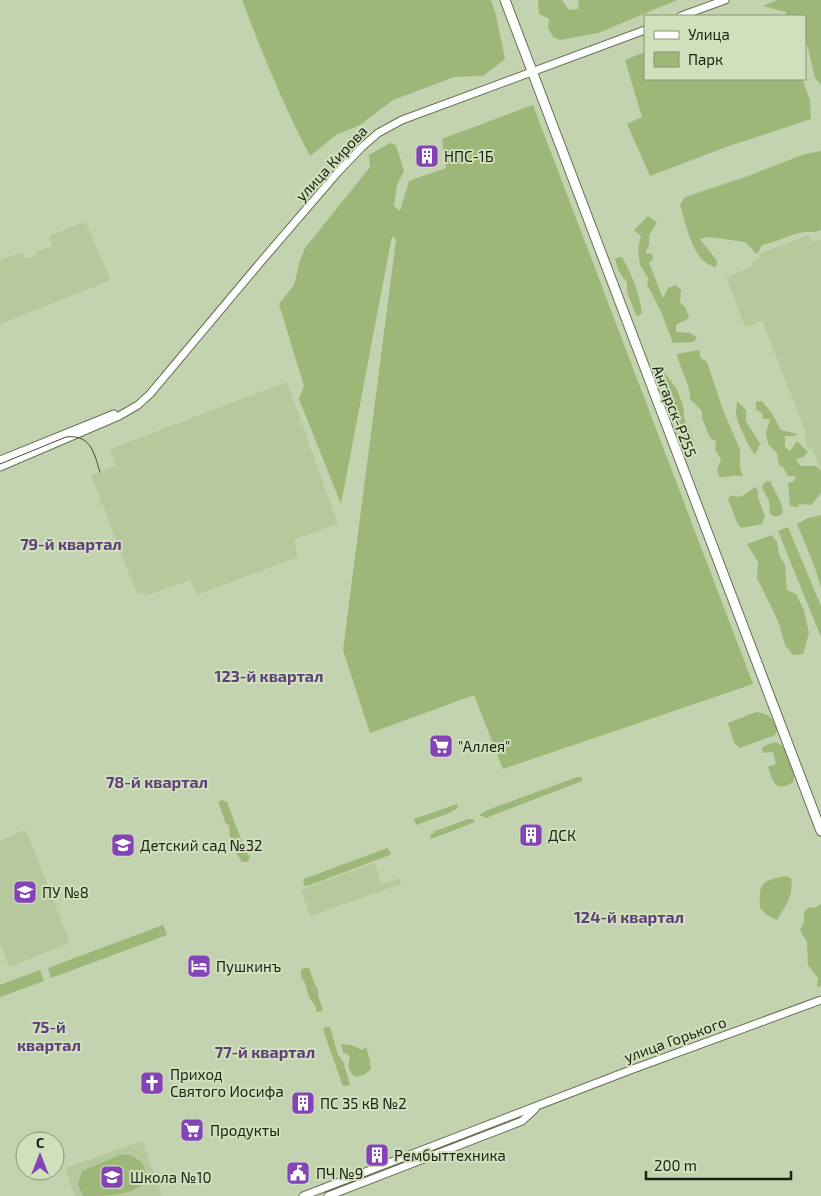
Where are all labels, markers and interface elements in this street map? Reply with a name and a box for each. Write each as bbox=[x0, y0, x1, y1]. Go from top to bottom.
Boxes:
legend bbox=[644, 15, 806, 80]
text: Улица bbox=[688, 25, 730, 43]
text: Парк bbox=[688, 50, 723, 68]
street label: улица Кирова bbox=[291, 121, 371, 205]
building icon: НПС-1Б bbox=[414, 143, 440, 169]
place label: НПС-1Б bbox=[444, 147, 494, 165]
street label: Ангарск-Р255 bbox=[649, 362, 701, 460]
district label: 79-й квартал bbox=[20, 534, 122, 553]
district label: 123-й квартал bbox=[214, 666, 324, 685]
supermarket icon: "Аллея" bbox=[428, 733, 454, 759]
place label: "Аллея" bbox=[458, 737, 510, 755]
district label: 78-й квартал bbox=[106, 772, 208, 791]
building icon: ДСК bbox=[518, 822, 544, 848]
place label: ДСК bbox=[548, 826, 576, 844]
school or university icon: Детский сад №32 bbox=[110, 832, 136, 858]
place label: Детский сад №32 bbox=[140, 836, 262, 854]
school or university icon: ПУ №8 bbox=[12, 879, 38, 905]
place label: ПУ №8 bbox=[42, 883, 89, 901]
district label: 124-й квартал bbox=[574, 907, 684, 926]
hotel icon: Пушкинъ bbox=[186, 953, 212, 979]
place label: Пушкинъ bbox=[216, 957, 281, 976]
street label: улица Горького bbox=[621, 1012, 729, 1067]
district label: 75-й квартал bbox=[17, 1017, 81, 1054]
district label: 77-й квартал bbox=[215, 1042, 315, 1061]
place label: Приход Святого Иосифа bbox=[170, 1065, 284, 1100]
church icon: Приход Святого Иосифа bbox=[139, 1070, 165, 1096]
building icon: ПС 35 кВ №2 bbox=[290, 1090, 316, 1116]
place label: ПС 35 кВ №2 bbox=[320, 1094, 407, 1112]
supermarket icon: Продукты bbox=[179, 1117, 205, 1143]
place label: Продукты bbox=[210, 1121, 280, 1140]
north arrow bbox=[15, 1131, 65, 1181]
text: С bbox=[36, 1134, 44, 1151]
building icon: Рембыттехника bbox=[364, 1142, 390, 1168]
place label: Рембыттехника bbox=[394, 1146, 506, 1164]
scale bar bbox=[646, 1148, 791, 1180]
text: 200 m bbox=[654, 1156, 697, 1174]
public building icon: ПЧ №9 bbox=[285, 1160, 311, 1186]
school or university icon: Школа №10 bbox=[99, 1164, 125, 1190]
place label: ПЧ №9 bbox=[316, 1164, 363, 1182]
place label: Школа №10 bbox=[130, 1168, 211, 1186]

